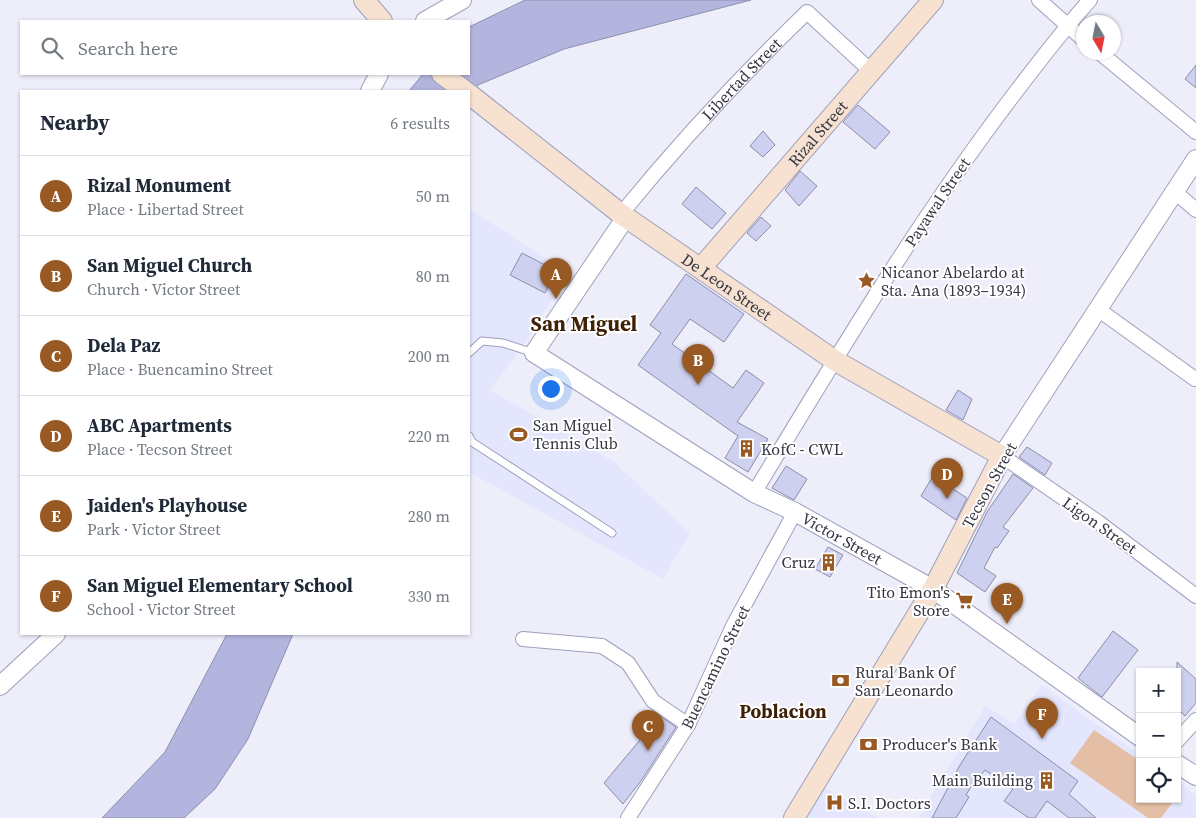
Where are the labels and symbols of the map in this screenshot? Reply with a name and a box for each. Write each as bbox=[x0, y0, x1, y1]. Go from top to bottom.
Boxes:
north arrow bbox=[1076, 15, 1121, 60]
street label: Libertad Street bbox=[696, 32, 786, 125]
street label: Rizal Street bbox=[783, 95, 853, 171]
street label: Payawal Street bbox=[899, 152, 975, 251]
street label: De Leon Street bbox=[677, 248, 777, 326]
pin: A bbox=[540, 258, 572, 299]
place label: Nicanor Abelardo at Sta. Ana (1893–1934) bbox=[881, 261, 1026, 301]
place icon: Nicanor Abelardo at Sta. Ana (1893–1934) bbox=[857, 271, 877, 291]
district label: San Miguel bbox=[531, 309, 638, 338]
pin: B bbox=[682, 344, 714, 385]
your location bbox=[538, 376, 564, 402]
place label: San Miguel Tennis Club bbox=[533, 414, 618, 454]
sports icon: San Miguel Tennis Club bbox=[509, 424, 529, 444]
street label: Tecson Street bbox=[956, 437, 1022, 532]
place label: KofC - CWL bbox=[761, 438, 843, 460]
building icon: KofC - CWL bbox=[737, 439, 757, 459]
pin: D bbox=[931, 458, 963, 499]
street label: Ligon Street bbox=[1058, 491, 1142, 559]
street label: Victor Street bbox=[798, 507, 887, 570]
place label: Cruz bbox=[782, 551, 815, 573]
building icon: Cruz bbox=[819, 552, 839, 572]
place label: Tito Emon's Store bbox=[867, 581, 950, 621]
pin: E bbox=[991, 583, 1023, 624]
supermarket icon: Tito Emon's Store bbox=[954, 591, 974, 611]
street label: Buencamino Street bbox=[675, 601, 755, 733]
place label: Rural Bank Of San Leonardo bbox=[855, 661, 956, 701]
bank icon: Rural Bank Of San Leonardo bbox=[831, 671, 851, 691]
district label: Poblacion bbox=[739, 698, 827, 724]
pin: F bbox=[1026, 698, 1058, 739]
pin: C bbox=[632, 710, 664, 751]
place label: Producer's Bank bbox=[882, 733, 997, 755]
bank icon: Producer's Bank bbox=[858, 734, 878, 754]
place label: Main Building bbox=[932, 769, 1033, 791]
building icon: Main Building bbox=[1037, 770, 1057, 790]
place label: S.I. Doctors bbox=[848, 792, 931, 814]
hospital icon: S.I. Doctors bbox=[824, 793, 844, 813]

